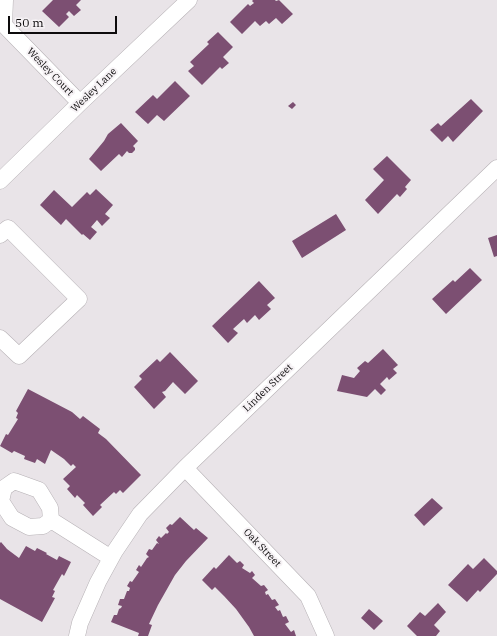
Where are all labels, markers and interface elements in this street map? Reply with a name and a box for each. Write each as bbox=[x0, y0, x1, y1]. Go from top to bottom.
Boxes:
scale bar bbox=[10, 8, 119, 34]
text: 50 m bbox=[15, 15, 44, 30]
street label: Wesley Court bbox=[24, 46, 76, 98]
street label: Wesley Lane bbox=[69, 65, 119, 115]
street label: Linden Street bbox=[241, 362, 295, 414]
street label: Oak Street bbox=[241, 526, 283, 570]

